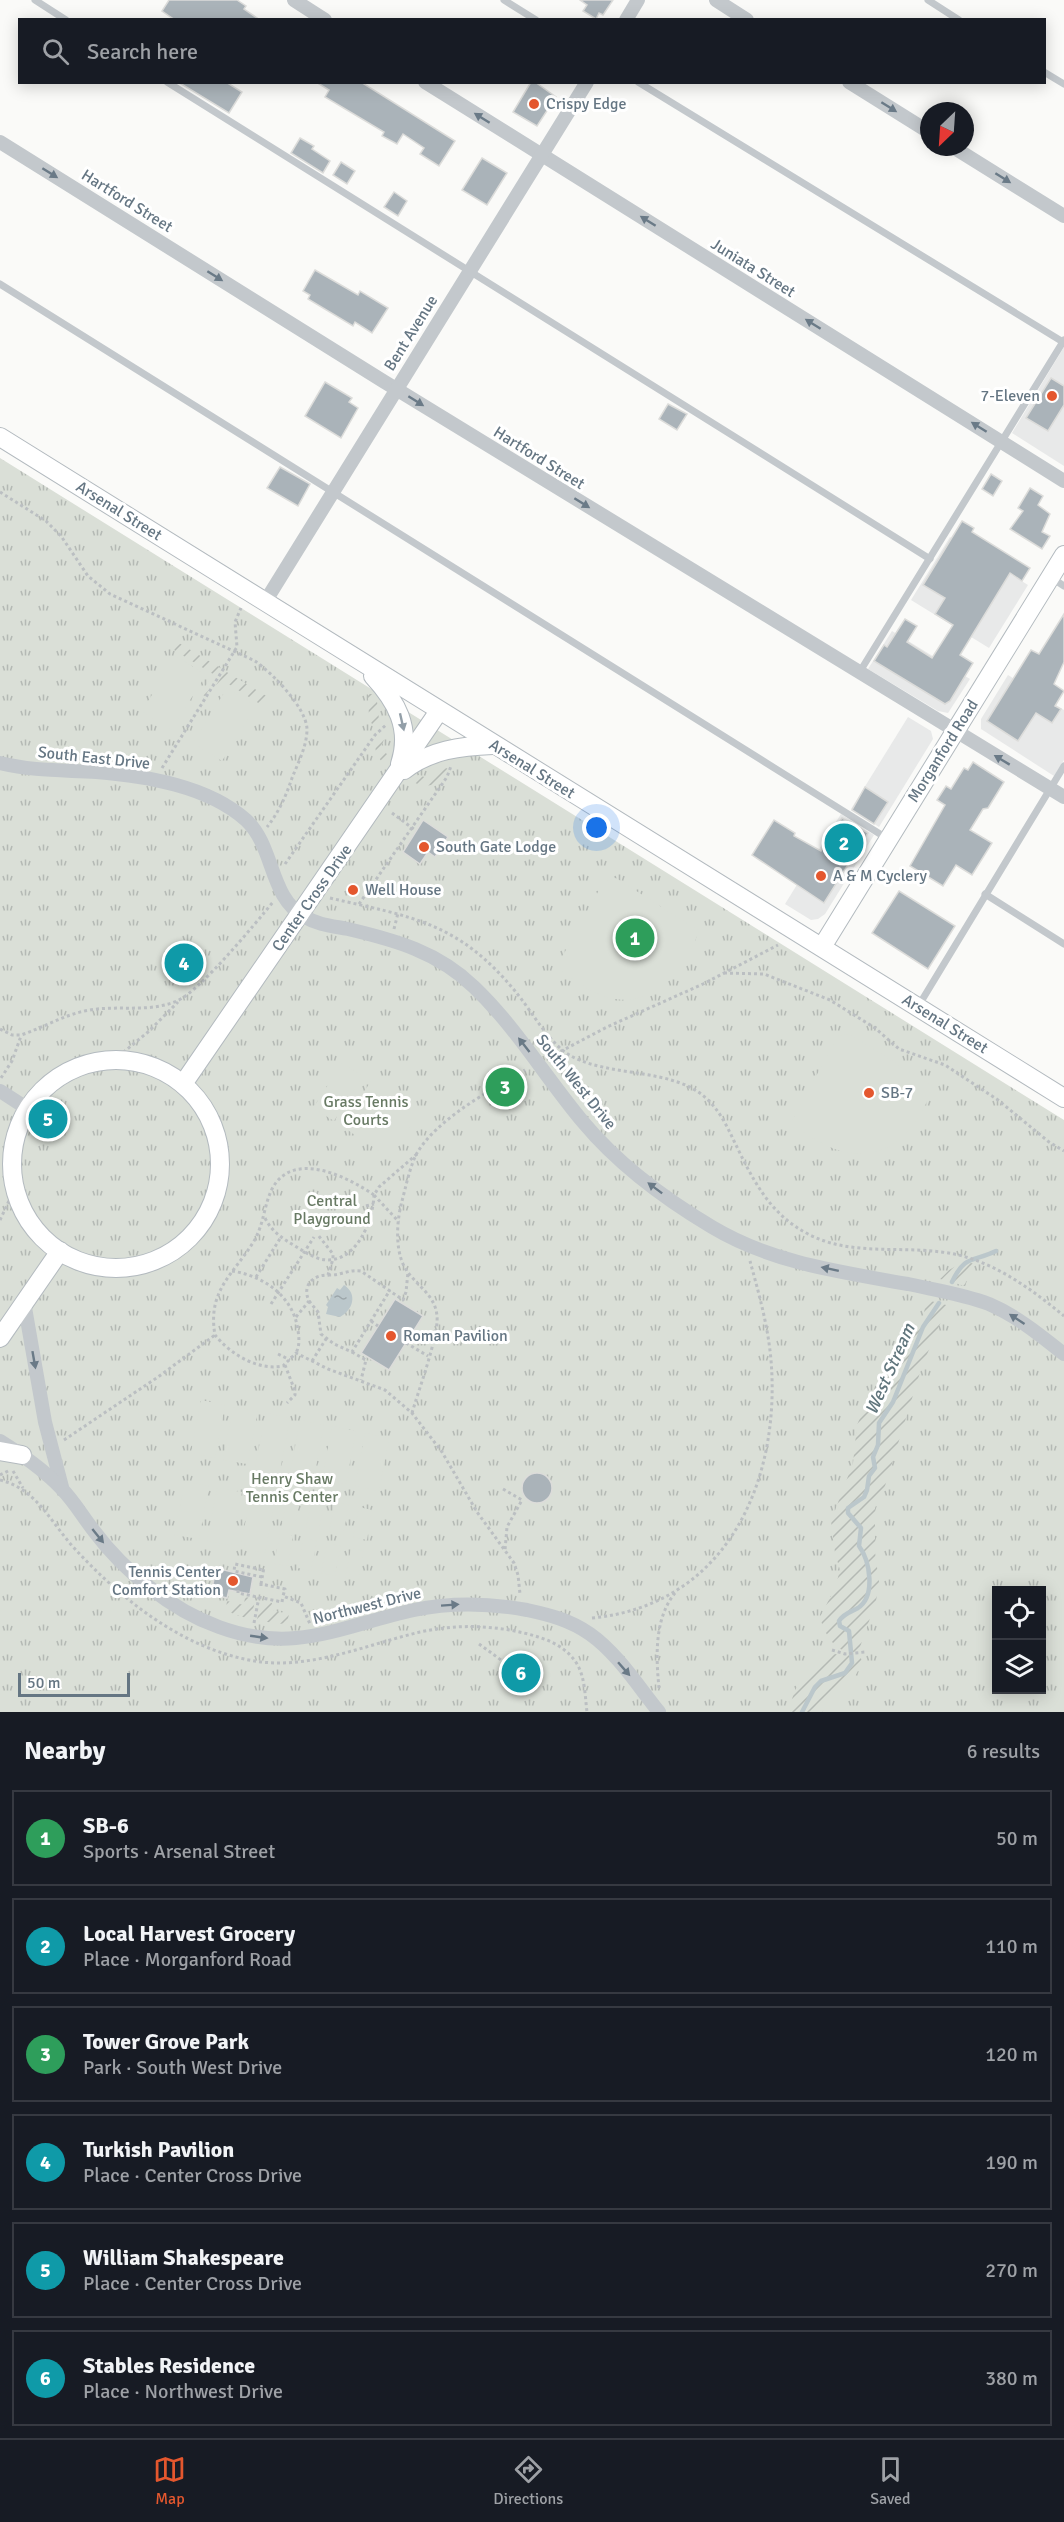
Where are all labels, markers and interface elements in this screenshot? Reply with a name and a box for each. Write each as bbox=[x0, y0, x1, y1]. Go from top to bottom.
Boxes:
search box bbox=[18, 18, 1046, 84]
icon: search bbox=[39, 35, 72, 68]
text: Search here bbox=[87, 38, 198, 65]
place label: Crispy Edge bbox=[546, 94, 626, 114]
marker: Crispy Edge bbox=[527, 97, 541, 111]
one-way arrow bbox=[881, 102, 897, 113]
north arrow bbox=[920, 102, 974, 156]
one-way arrow bbox=[474, 113, 490, 124]
street label: Hartford Street bbox=[78, 165, 177, 237]
one-way arrow bbox=[42, 167, 58, 178]
one-way arrow bbox=[995, 172, 1011, 183]
one-way arrow bbox=[640, 216, 656, 227]
street label: Juniata Street bbox=[707, 234, 799, 302]
one-way arrow bbox=[207, 271, 223, 282]
street label: Bent Avenue bbox=[380, 291, 442, 375]
one-way arrow bbox=[805, 319, 821, 330]
place label: 7-Eleven bbox=[981, 386, 1040, 406]
marker: 7-Eleven bbox=[1045, 389, 1059, 403]
one-way arrow bbox=[408, 396, 424, 407]
street label: Hartford Street bbox=[490, 422, 589, 494]
one-way arrow bbox=[971, 422, 987, 433]
street label: Arsenal Street bbox=[72, 477, 166, 546]
one-way arrow bbox=[574, 498, 590, 509]
street label: Morganford Road bbox=[903, 696, 983, 806]
one-way arrow bbox=[398, 713, 407, 732]
street label: Arsenal Street bbox=[485, 735, 579, 804]
street label: South East Drive bbox=[37, 742, 151, 774]
one-way arrow bbox=[994, 755, 1010, 766]
your location bbox=[582, 813, 611, 842]
pin: 2 bbox=[824, 820, 864, 866]
place label: South Gate Lodge bbox=[436, 837, 556, 857]
marker: South Gate Lodge bbox=[417, 840, 431, 854]
street label: Center Cross Drive bbox=[268, 841, 356, 955]
place label: A & M Cyclery bbox=[833, 866, 928, 886]
marker: A & M Cyclery bbox=[814, 869, 828, 883]
place label: Well House bbox=[365, 880, 442, 900]
marker: Well House bbox=[346, 883, 360, 897]
pin: 1 bbox=[616, 916, 654, 960]
pin: 4 bbox=[164, 940, 204, 986]
street label: Arsenal Street bbox=[898, 990, 992, 1059]
street label: South West Drive bbox=[532, 1030, 620, 1134]
one-way arrow bbox=[518, 1037, 531, 1053]
pin: 3 bbox=[486, 1064, 524, 1110]
place label: SB-7 bbox=[881, 1083, 913, 1103]
marker: SB-7 bbox=[862, 1086, 876, 1100]
park label: Grass Tennis Courts bbox=[323, 1092, 409, 1130]
pin: 5 bbox=[28, 1096, 68, 1142]
one-way arrow bbox=[647, 1182, 663, 1194]
park label: Central Playground bbox=[293, 1191, 371, 1229]
one-way arrow bbox=[820, 1264, 839, 1273]
one-way arrow bbox=[1009, 1314, 1025, 1325]
water label: West Stream bbox=[860, 1320, 920, 1418]
place label: Roman Pavilion bbox=[403, 1326, 508, 1346]
marker: Roman Pavilion bbox=[384, 1329, 398, 1343]
one-way arrow bbox=[30, 1350, 39, 1369]
park label: Henry Shaw Tennis Center bbox=[246, 1469, 338, 1507]
one-way arrow bbox=[91, 1528, 104, 1544]
place label: Tennis Center Comfort Station bbox=[112, 1562, 221, 1600]
marker: Tennis Center Comfort Station bbox=[226, 1574, 240, 1588]
street label: Northwest Drive bbox=[311, 1583, 423, 1629]
map controls bbox=[992, 1586, 1046, 1694]
button: locate bbox=[992, 1586, 1046, 1640]
one-way arrow bbox=[440, 1600, 459, 1610]
one-way arrow bbox=[250, 1633, 269, 1642]
button: layers bbox=[992, 1640, 1046, 1694]
pin: 6 bbox=[502, 1650, 540, 1696]
one-way arrow bbox=[617, 1661, 630, 1676]
scale bar bbox=[18, 1670, 130, 1698]
text: 50 m bbox=[27, 1673, 61, 1693]
text: Nearby bbox=[24, 1735, 105, 1767]
text: 6 results bbox=[967, 1739, 1040, 1764]
text: SB-6 bbox=[83, 1812, 129, 1839]
text: 1 bbox=[40, 1826, 51, 1851]
text: 50 m bbox=[996, 1826, 1038, 1851]
text: Sports · Arsenal Street bbox=[83, 1839, 275, 1864]
text: Local Harvest Grocery bbox=[83, 1920, 295, 1947]
text: 2 bbox=[40, 1934, 51, 1959]
text: 110 m bbox=[985, 1934, 1038, 1959]
text: Place · Morganford Road bbox=[83, 1947, 292, 1972]
text: Tower Grove Park bbox=[83, 2028, 249, 2055]
text: 3 bbox=[40, 2042, 51, 2067]
text: 120 m bbox=[985, 2042, 1038, 2067]
text: Park · South West Drive bbox=[83, 2055, 282, 2080]
text: Turkish Pavilion bbox=[83, 2136, 234, 2163]
text: 4 bbox=[40, 2150, 51, 2175]
text: 190 m bbox=[985, 2150, 1038, 2175]
text: Place · Center Cross Drive bbox=[83, 2163, 302, 2188]
text: William Shakespeare bbox=[83, 2244, 284, 2271]
text: 5 bbox=[40, 2258, 51, 2283]
text: 270 m bbox=[985, 2258, 1038, 2283]
text: Place · Center Cross Drive bbox=[83, 2271, 302, 2296]
text: Stables Residence bbox=[83, 2352, 255, 2379]
text: 6 bbox=[40, 2366, 51, 2391]
text: 380 m bbox=[985, 2366, 1038, 2391]
text: Place · Northwest Drive bbox=[83, 2379, 283, 2404]
tab: Map bbox=[153, 2453, 186, 2509]
tab: Directions bbox=[493, 2453, 563, 2509]
tab: Saved bbox=[870, 2453, 911, 2509]

